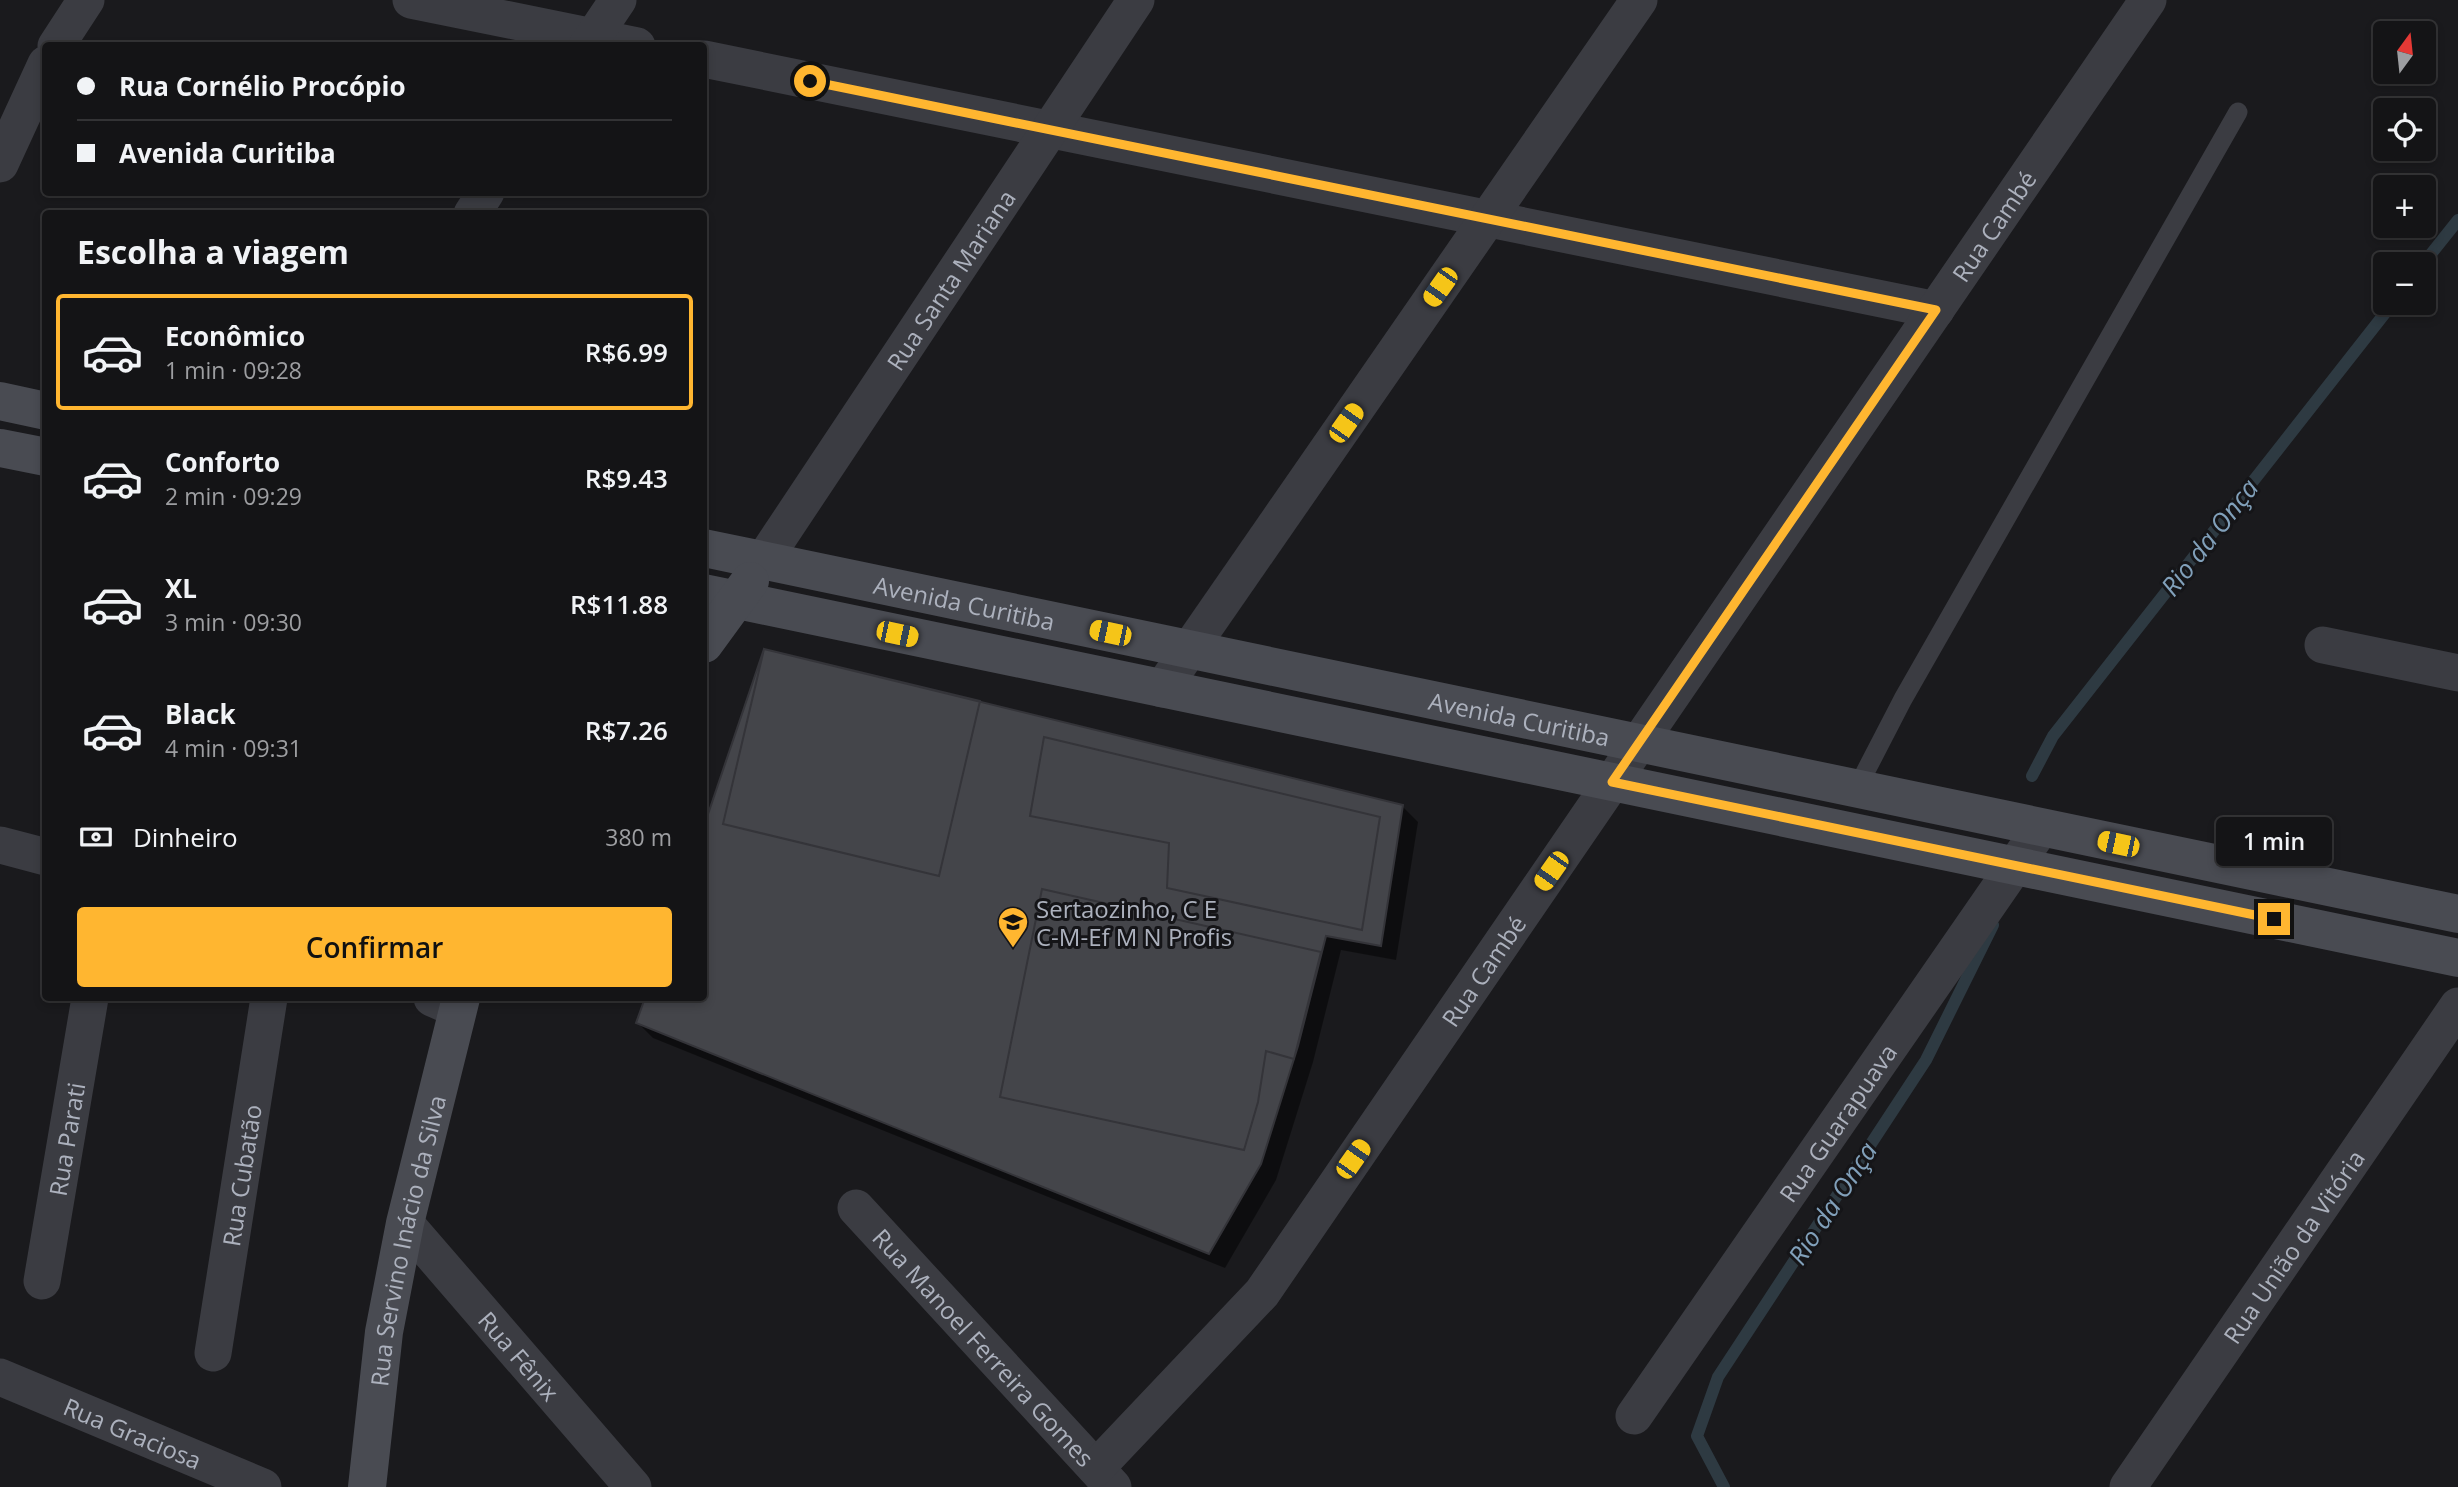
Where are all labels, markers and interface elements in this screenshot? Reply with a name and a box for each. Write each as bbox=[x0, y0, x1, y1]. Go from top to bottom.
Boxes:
north arrow bbox=[2373, 21, 2436, 84]
map controls bbox=[2373, 21, 2436, 315]
route start bbox=[794, 65, 826, 97]
text: Rua Cornélio Procópio bbox=[119, 68, 406, 104]
button: locate bbox=[2373, 98, 2436, 161]
text: Avenida Curitiba bbox=[119, 135, 336, 171]
street label: Rua Cambé bbox=[1944, 164, 2043, 288]
button: + bbox=[2373, 175, 2436, 238]
street label: Rua Santa Mariana bbox=[878, 183, 1022, 376]
text: Escolha a viagem bbox=[77, 230, 349, 273]
button: − bbox=[2373, 252, 2436, 315]
car bbox=[1420, 264, 1461, 310]
text: Econômico bbox=[165, 318, 305, 354]
icon: car bbox=[81, 321, 144, 384]
text: R$6.99 bbox=[585, 334, 668, 370]
text: 1 min · 09:28 bbox=[165, 354, 302, 386]
car bbox=[1326, 400, 1367, 446]
text: Conforto bbox=[165, 444, 280, 480]
icon: car bbox=[81, 447, 144, 510]
text: R$9.43 bbox=[585, 460, 668, 496]
water label: Rio da Onça bbox=[2152, 471, 2266, 603]
text: 2 min · 09:29 bbox=[165, 480, 302, 512]
street label: Avenida Curitiba bbox=[871, 567, 1058, 637]
text: XL bbox=[165, 570, 197, 606]
icon: car bbox=[81, 573, 144, 636]
text: R$11.88 bbox=[570, 586, 668, 622]
text: 3 min · 09:30 bbox=[165, 606, 302, 638]
car bbox=[1088, 618, 1133, 648]
car bbox=[875, 619, 920, 649]
street label: Avenida Curitiba bbox=[1426, 683, 1613, 753]
text: Black bbox=[165, 696, 236, 732]
icon: car bbox=[81, 699, 144, 762]
text: R$7.26 bbox=[585, 712, 668, 748]
text: 4 min · 09:31 bbox=[165, 732, 302, 764]
icon: cash bbox=[77, 818, 115, 856]
callout: 1 min bbox=[2216, 818, 2332, 866]
text: Dinheiro bbox=[133, 819, 238, 855]
text: 380 m bbox=[605, 821, 672, 853]
text: 1 min bbox=[2243, 825, 2305, 857]
car bbox=[2096, 829, 2141, 859]
car bbox=[1531, 848, 1572, 894]
place label: Sertaozinho, C E C-M-Ef M N Profis bbox=[1036, 892, 1232, 953]
route end bbox=[2258, 903, 2290, 935]
school or university icon: Sertaozinho, C E C-M-Ef M N Profis bbox=[996, 905, 1030, 949]
button: Confirmar bbox=[77, 907, 672, 987]
street label: Rua Cambé bbox=[1433, 909, 1533, 1033]
street label: Rua Guarapuava bbox=[1771, 1037, 1904, 1208]
street label: Rua Parati bbox=[40, 1080, 92, 1198]
street label: Rua Servino Inácio da Silva bbox=[362, 1091, 453, 1388]
street label: Rua Cubatão bbox=[214, 1102, 269, 1249]
water label: Rio da Onça bbox=[1779, 1134, 1885, 1271]
car bbox=[1333, 1136, 1374, 1182]
street label: Rua União da Vitória bbox=[2215, 1143, 2371, 1350]
street label: Rua Manoel Ferreira Gomes bbox=[866, 1221, 1102, 1473]
street label: Rua Fênix bbox=[471, 1304, 568, 1408]
street label: Rua Graciosa bbox=[59, 1389, 207, 1476]

